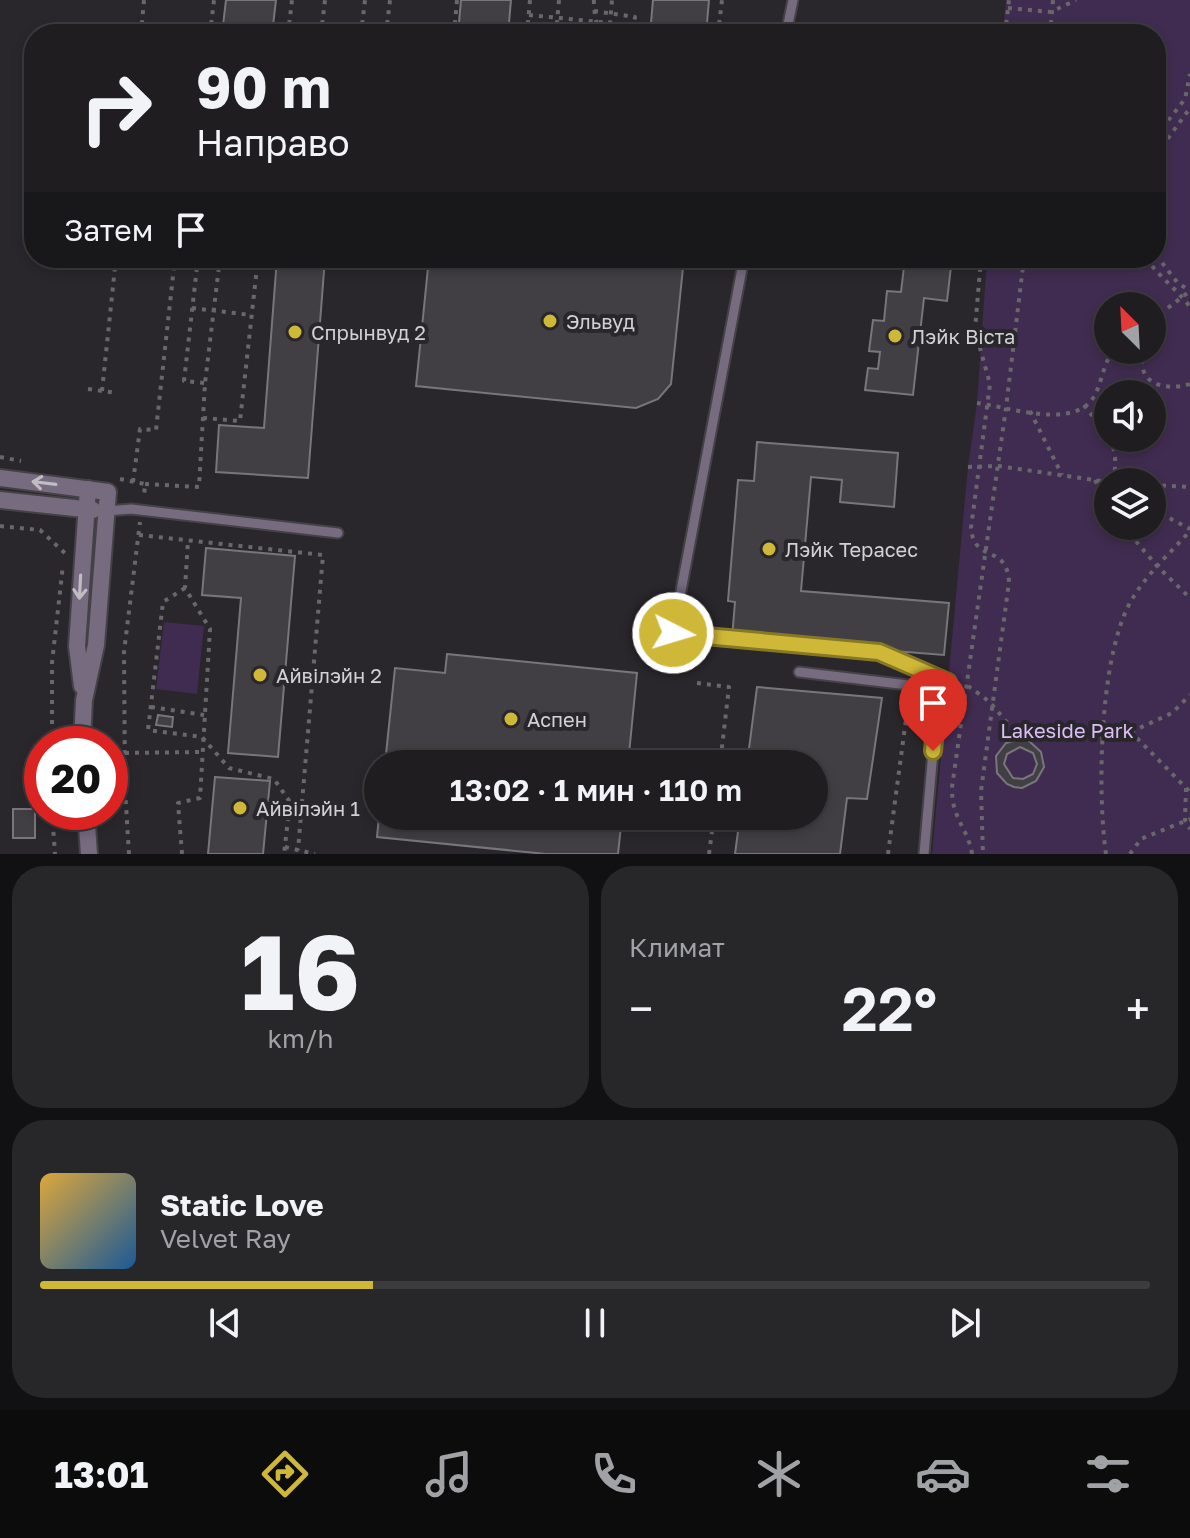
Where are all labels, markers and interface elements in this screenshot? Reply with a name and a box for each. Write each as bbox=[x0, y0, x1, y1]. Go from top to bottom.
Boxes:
text: 90 m bbox=[196, 53, 331, 120]
icon: right bbox=[64, 56, 168, 160]
text: Направо bbox=[196, 121, 350, 164]
icon: arrive bbox=[169, 208, 213, 252]
text: Затем bbox=[64, 212, 153, 248]
north arrow bbox=[1094, 292, 1166, 364]
map controls bbox=[1094, 292, 1166, 540]
place label: Эльвуд bbox=[566, 309, 635, 333]
marker: Эльвуд bbox=[541, 312, 559, 330]
place label: Спрынвуд 2 bbox=[311, 320, 426, 344]
marker: Спрынвуд 2 bbox=[286, 323, 304, 341]
place label: Лэйк Вiста bbox=[911, 324, 1015, 348]
marker: Лэйк Вiста bbox=[886, 327, 904, 345]
button: sound bbox=[1094, 380, 1166, 452]
button: layers bbox=[1094, 468, 1166, 540]
one-way arrow bbox=[32, 475, 57, 490]
place label: Лэйк Терасес bbox=[785, 537, 918, 561]
marker: Лэйк Терасес bbox=[760, 540, 778, 558]
one-way arrow bbox=[73, 573, 88, 600]
position arrow bbox=[631, 591, 715, 675]
place label: Айвілэйн 2 bbox=[276, 663, 382, 687]
marker: Айвілэйн 2 bbox=[251, 666, 269, 684]
pin bbox=[899, 669, 967, 751]
icon: arrive bbox=[911, 681, 955, 725]
place label: Аспен bbox=[527, 707, 587, 731]
marker: Аспен bbox=[502, 710, 520, 728]
park label: Lakeside Park bbox=[1000, 718, 1134, 742]
speed limit sign: 20 bbox=[24, 726, 128, 830]
text: 13:02 · 1 мин · 110 m bbox=[450, 772, 742, 808]
place label: Айвілэйн 1 bbox=[256, 796, 360, 820]
marker: Айвілэйн 1 bbox=[231, 799, 249, 817]
text: 16 bbox=[241, 908, 360, 1033]
text: Климат bbox=[629, 932, 725, 963]
text: 22° bbox=[842, 972, 937, 1044]
text: − bbox=[629, 982, 653, 1035]
text: + bbox=[1126, 982, 1150, 1035]
text: km/h bbox=[267, 1023, 334, 1054]
text: Static Love bbox=[160, 1187, 324, 1223]
text: Velvet Ray bbox=[160, 1223, 291, 1254]
icon: previous bbox=[203, 1301, 247, 1345]
icon: pause bbox=[573, 1301, 617, 1345]
icon: next bbox=[943, 1301, 987, 1345]
icon: directions bbox=[257, 1446, 313, 1502]
icon: music bbox=[421, 1446, 477, 1502]
icon: phone bbox=[586, 1446, 642, 1502]
icon: climate bbox=[751, 1446, 807, 1502]
icon: car bbox=[915, 1446, 971, 1502]
icon: filters bbox=[1080, 1446, 1136, 1502]
text: 13:01 bbox=[54, 1453, 148, 1496]

